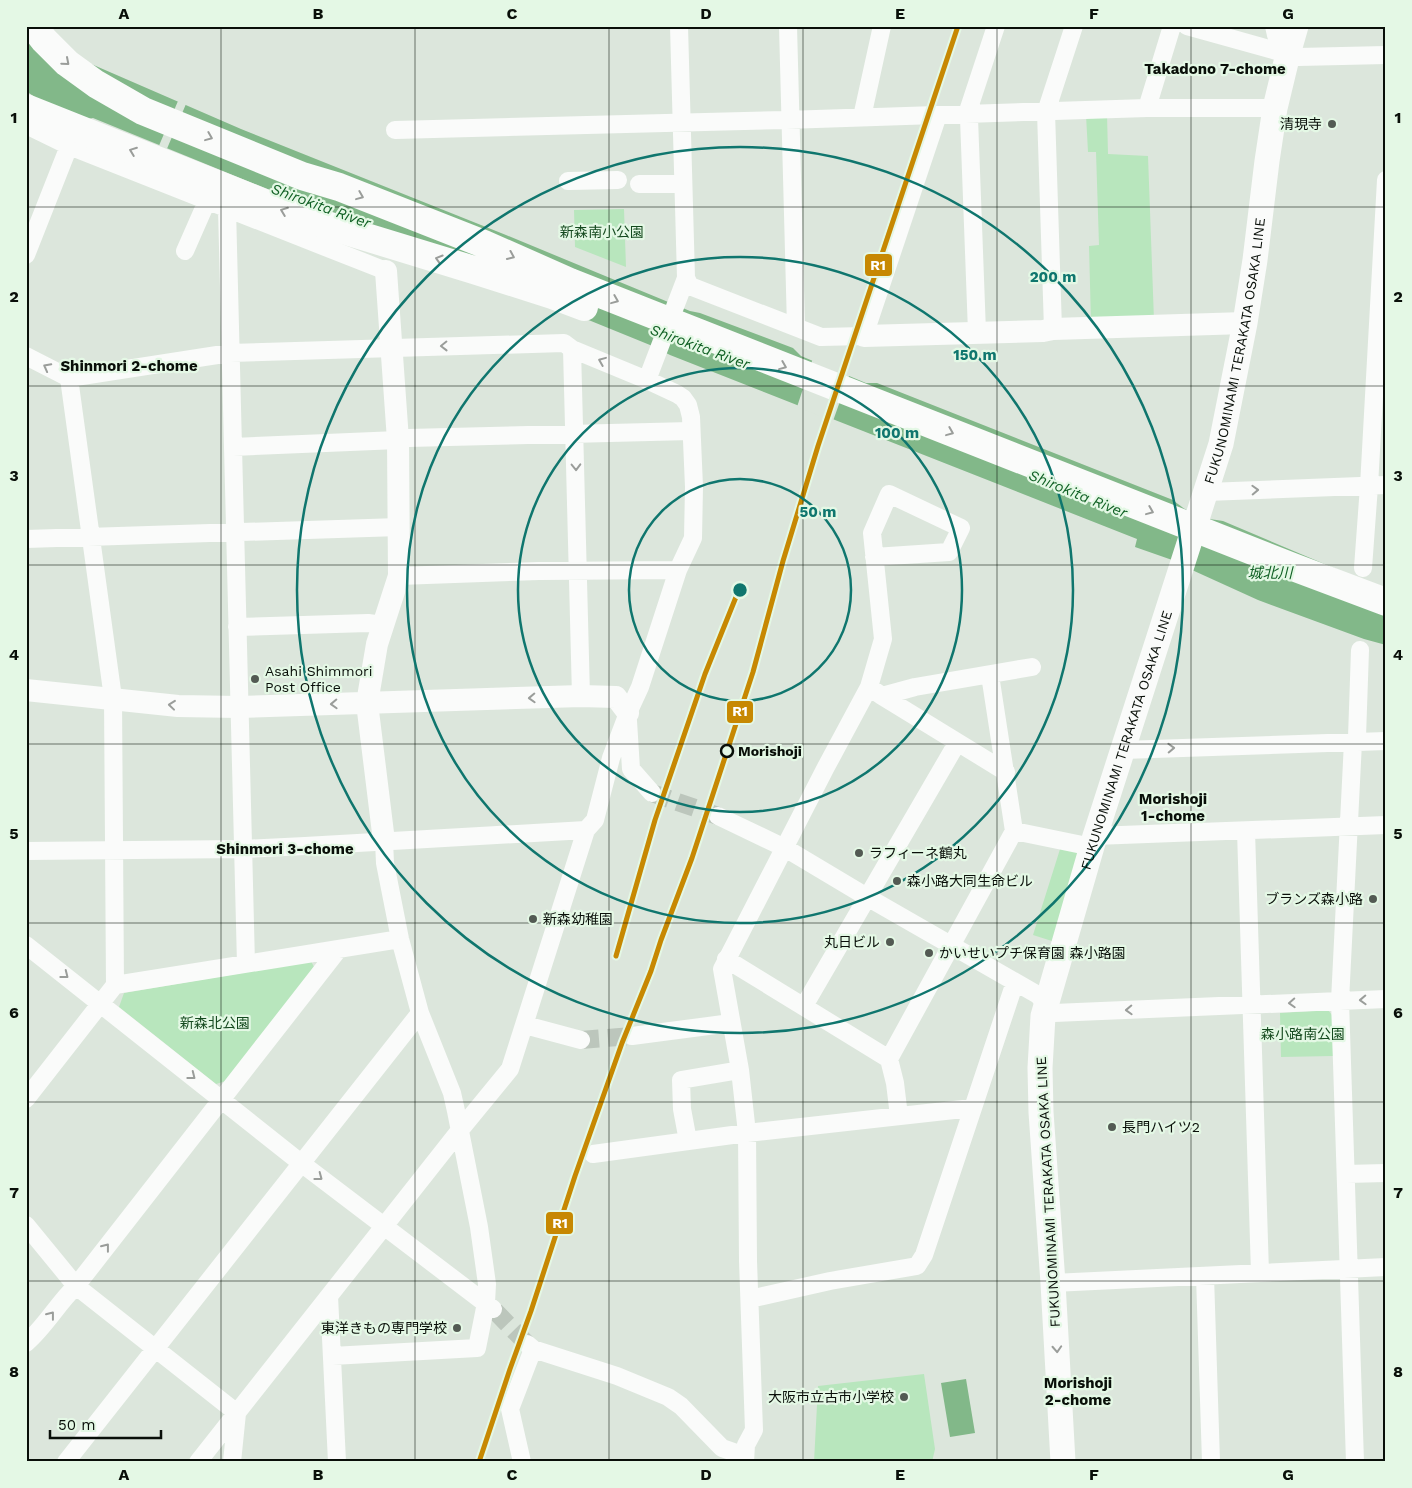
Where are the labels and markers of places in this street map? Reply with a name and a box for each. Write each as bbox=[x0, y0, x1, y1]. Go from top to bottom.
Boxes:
place label: 清現寺 bbox=[1280, 116, 1322, 132]
marker: 清現寺 bbox=[1326, 118, 1338, 130]
centre of rings bbox=[731, 581, 749, 599]
place label: Asahi Shimmori Post Office bbox=[265, 663, 373, 695]
marker: Asahi Shimmori Post Office bbox=[249, 673, 261, 685]
place label: Morishoji bbox=[738, 743, 802, 759]
marker: Morishoji bbox=[720, 744, 734, 758]
place label: ラフィーネ鶴丸 bbox=[869, 845, 967, 861]
marker: ラフィーネ鶴丸 bbox=[853, 847, 865, 859]
place label: 森小路大同生命ビル bbox=[907, 873, 1033, 889]
marker: 森小路大同生命ビル bbox=[891, 875, 903, 887]
place label: ブランズ森小路 bbox=[1265, 891, 1363, 907]
marker: ブランズ森小路 bbox=[1367, 893, 1379, 905]
place label: 新森幼稚園 bbox=[543, 911, 613, 927]
marker: 新森幼稚園 bbox=[527, 913, 539, 925]
place label: 丸日ビル bbox=[824, 934, 880, 950]
marker: 丸日ビル bbox=[884, 936, 896, 948]
place label: かいせいプチ保育園 森小路園 bbox=[939, 945, 1126, 961]
marker: かいせいプチ保育園 森小路園 bbox=[923, 947, 935, 959]
place label: 長門ハイツ2 bbox=[1122, 1119, 1200, 1135]
marker: 長門ハイツ2 bbox=[1106, 1121, 1118, 1133]
place label: 東洋きもの専門学校 bbox=[321, 1320, 447, 1336]
marker: 東洋きもの専門学校 bbox=[451, 1322, 463, 1334]
place label: 大阪市立古市小学校 bbox=[768, 1389, 894, 1405]
marker: 大阪市立古市小学校 bbox=[898, 1391, 910, 1403]

